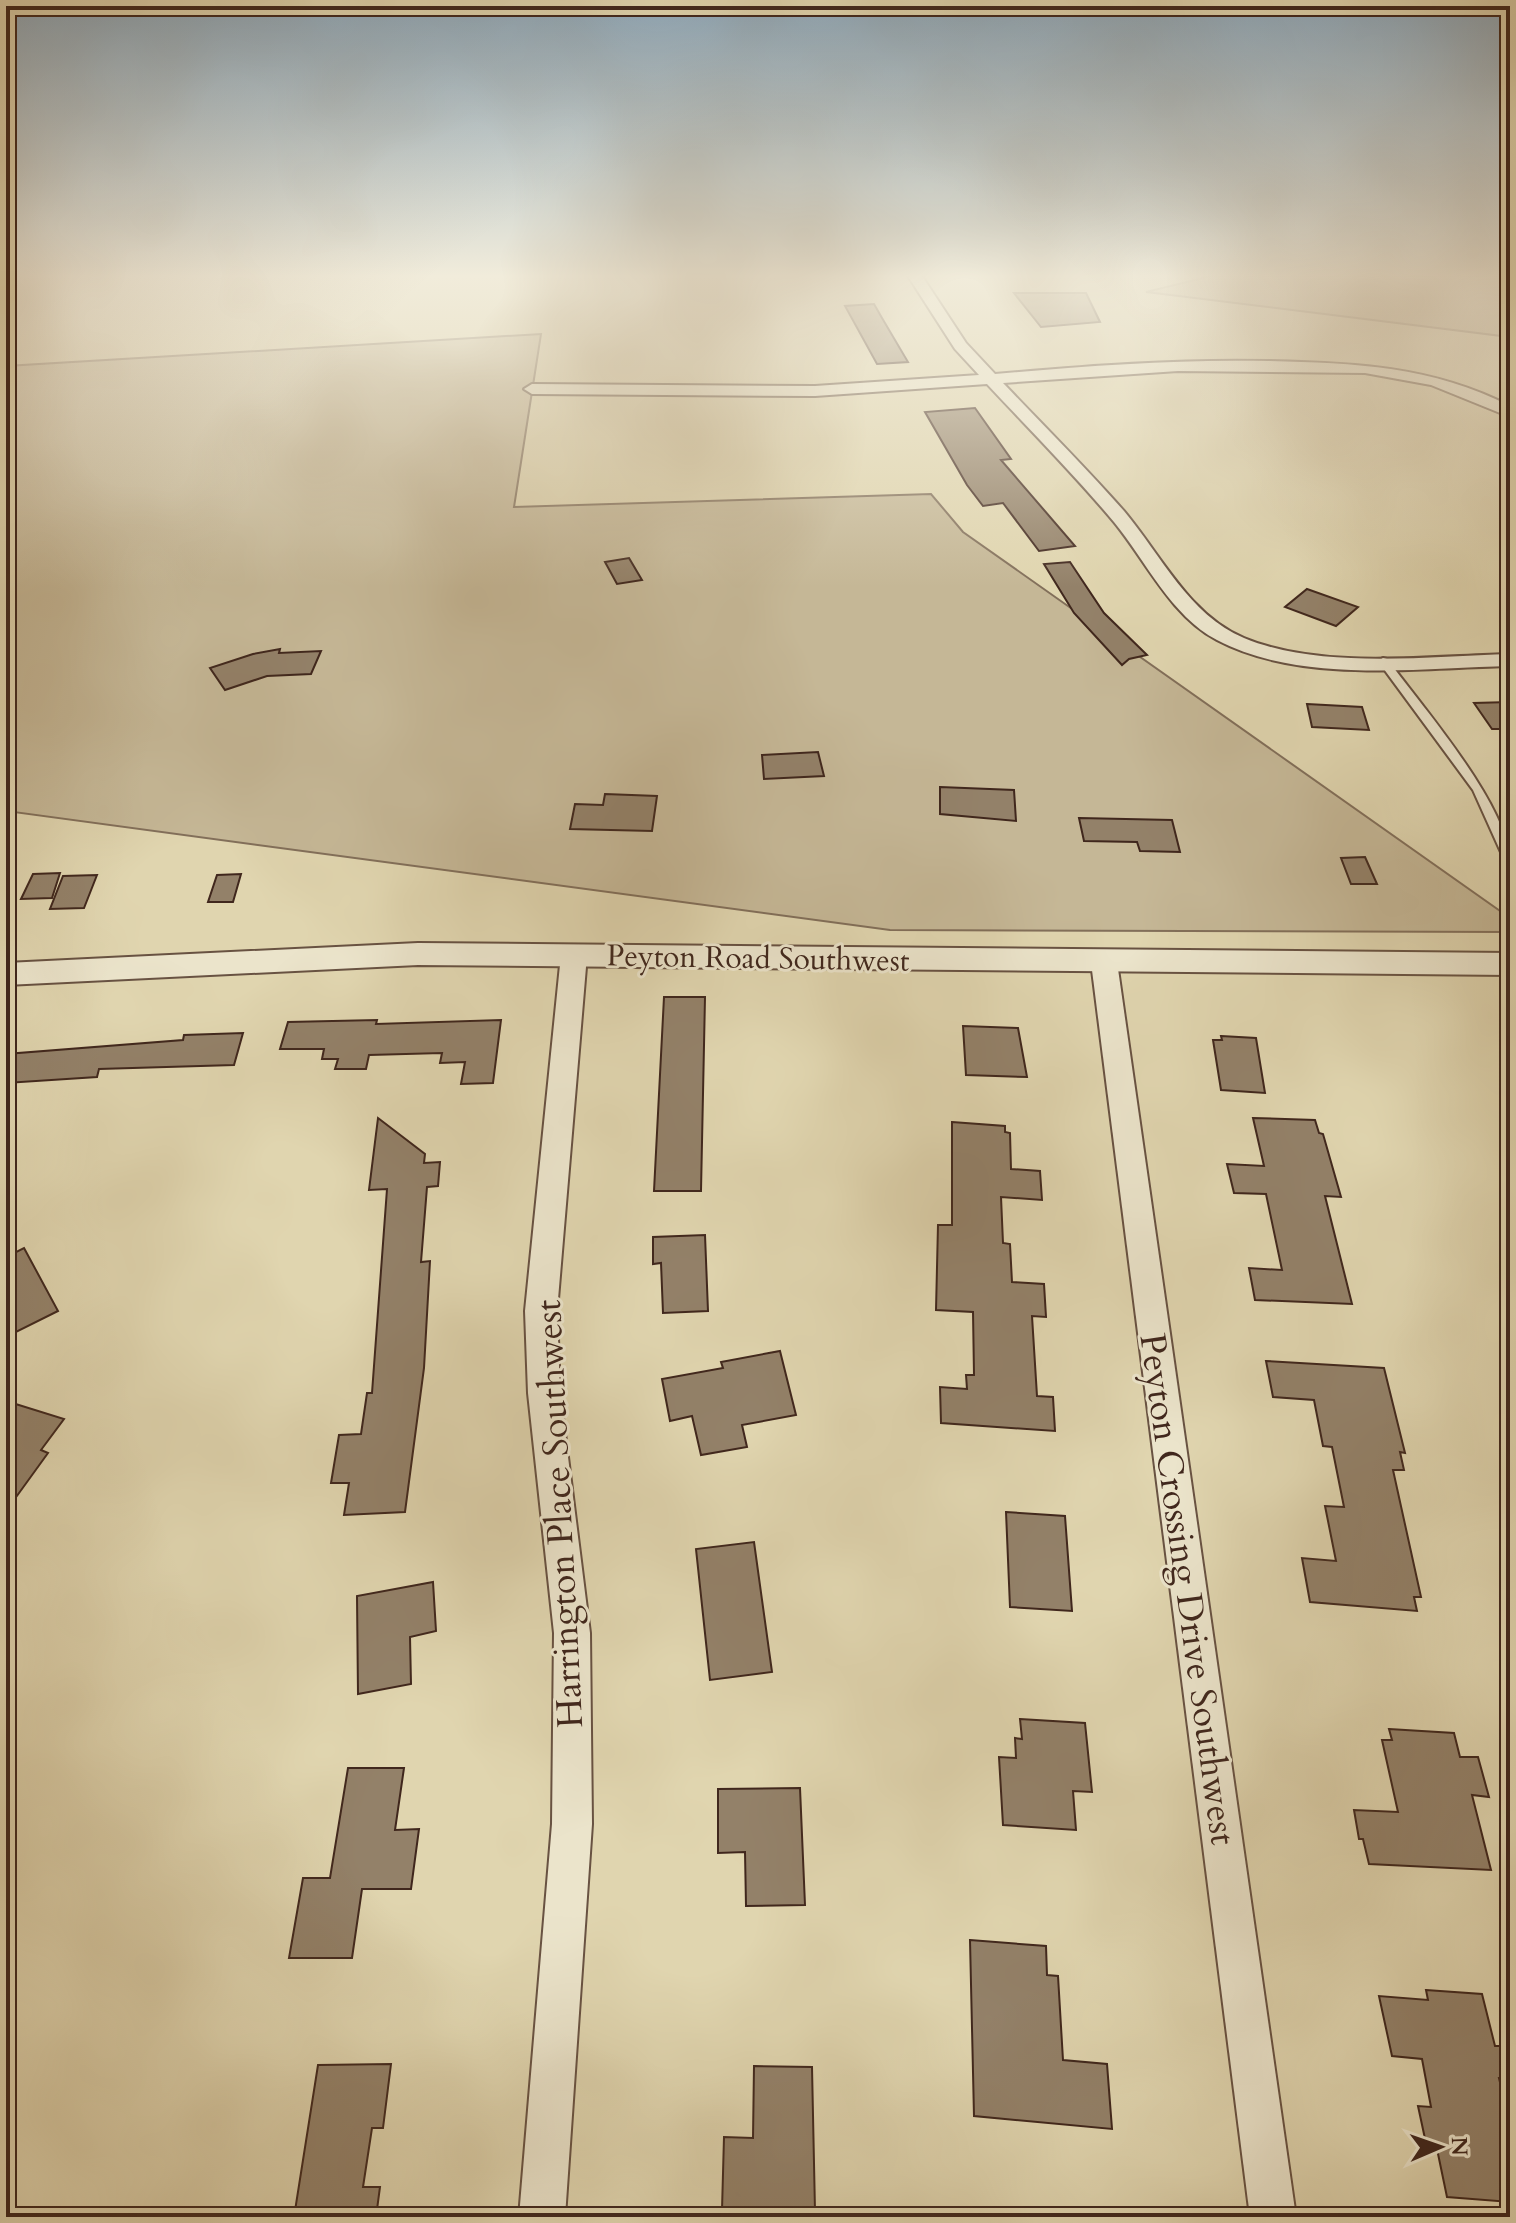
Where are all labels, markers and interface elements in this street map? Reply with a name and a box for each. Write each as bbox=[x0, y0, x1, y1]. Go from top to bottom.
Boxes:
street label: Peyton Road Southwest bbox=[606, 935, 910, 982]
street label: Harrington Place Southwest bbox=[524, 1298, 595, 1729]
street label: Peyton Crossing Drive Southwest bbox=[1127, 1330, 1248, 1848]
north arrow bbox=[1400, 2107, 1480, 2187]
text: N bbox=[1444, 2136, 1474, 2156]

